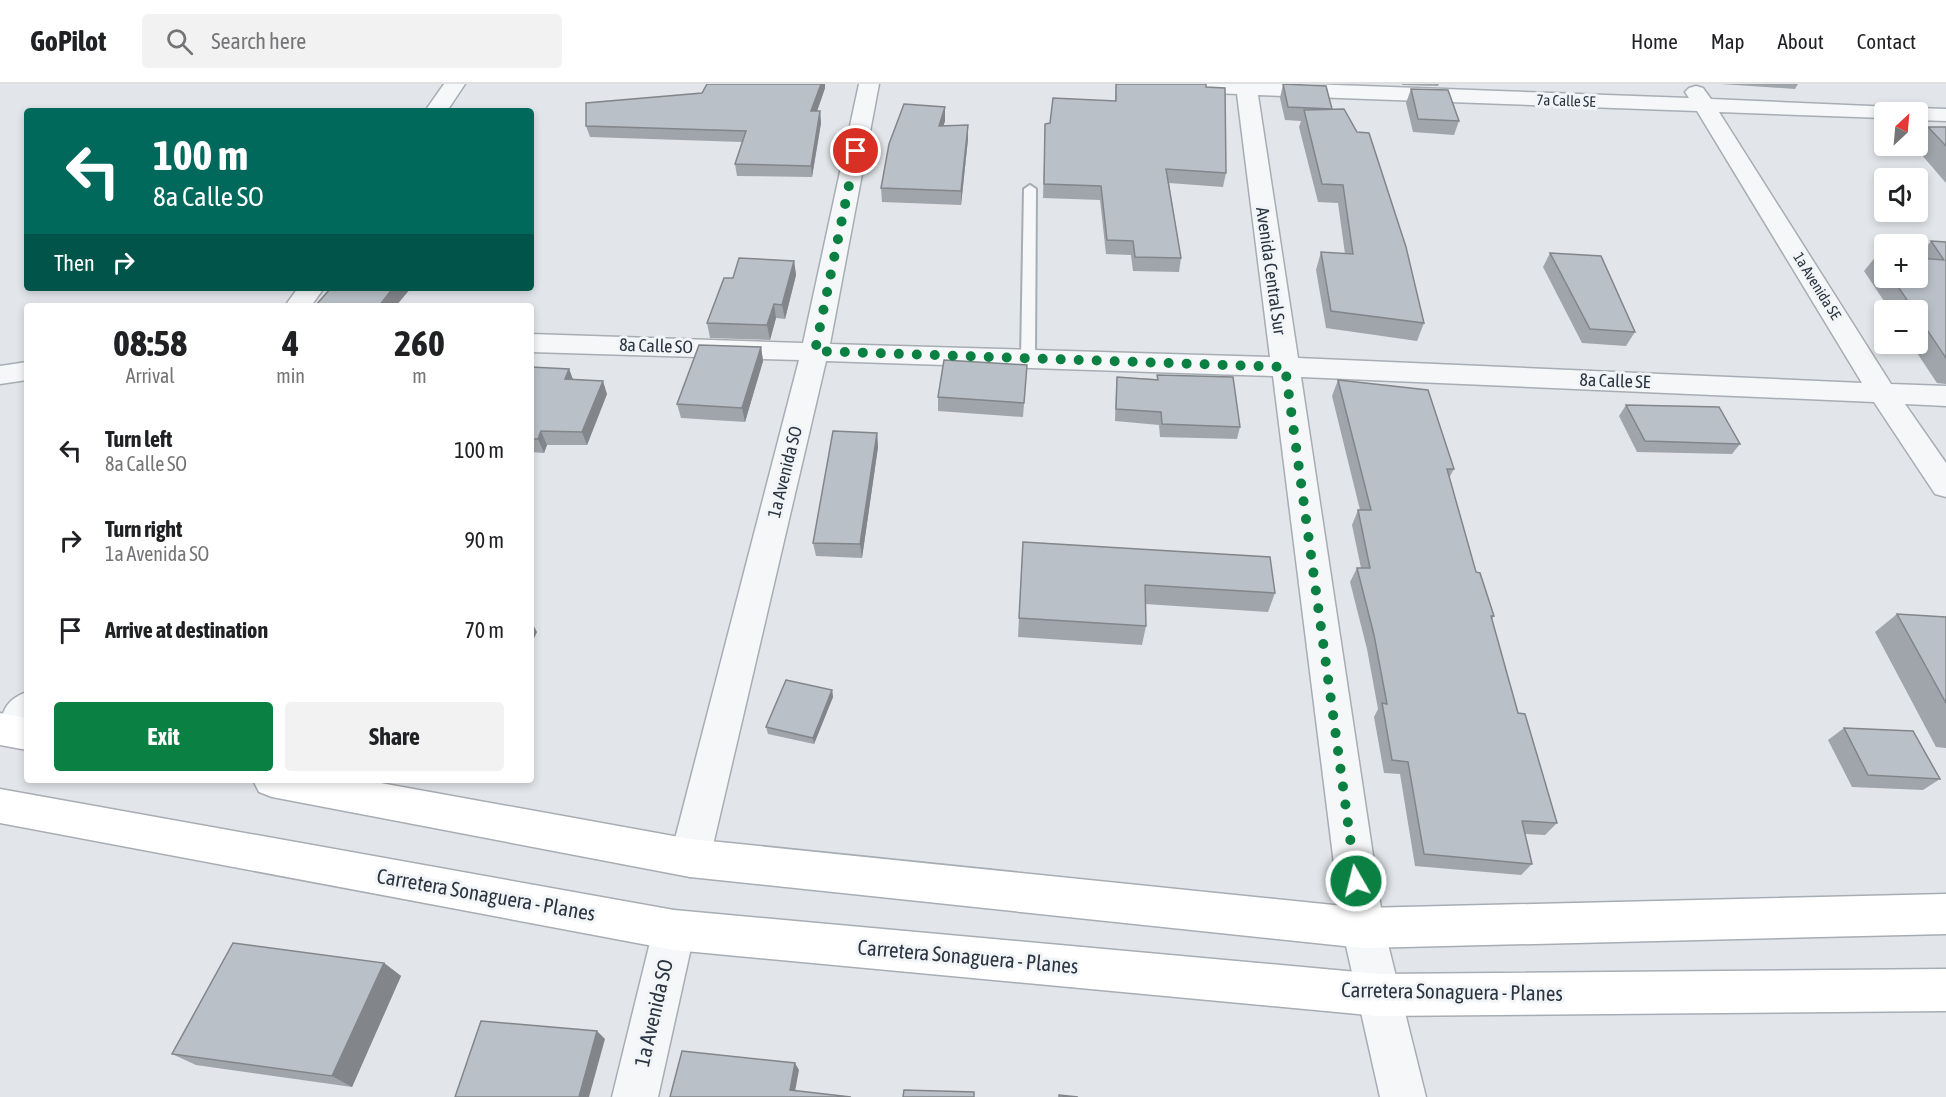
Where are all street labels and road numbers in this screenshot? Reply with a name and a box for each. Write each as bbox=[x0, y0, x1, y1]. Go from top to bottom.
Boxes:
street label: 7a Calle SE bbox=[1536, 91, 1596, 110]
street label: Avenida Central Sur bbox=[1252, 206, 1291, 337]
street label: 1a Avenida SE bbox=[1790, 249, 1845, 323]
street label: 8a Calle SO bbox=[619, 334, 693, 357]
street label: 8a Calle SE bbox=[1579, 369, 1651, 392]
street label: 1a Avenida SO bbox=[763, 424, 806, 520]
street label: Carretera Sonaguera - Planes bbox=[375, 863, 597, 925]
street label: Carretera Sonaguera - Planes bbox=[857, 934, 1080, 978]
street label: 1a Avenida SO bbox=[629, 957, 677, 1069]
street label: Carretera Sonaguera - Planes bbox=[1341, 977, 1563, 1005]

